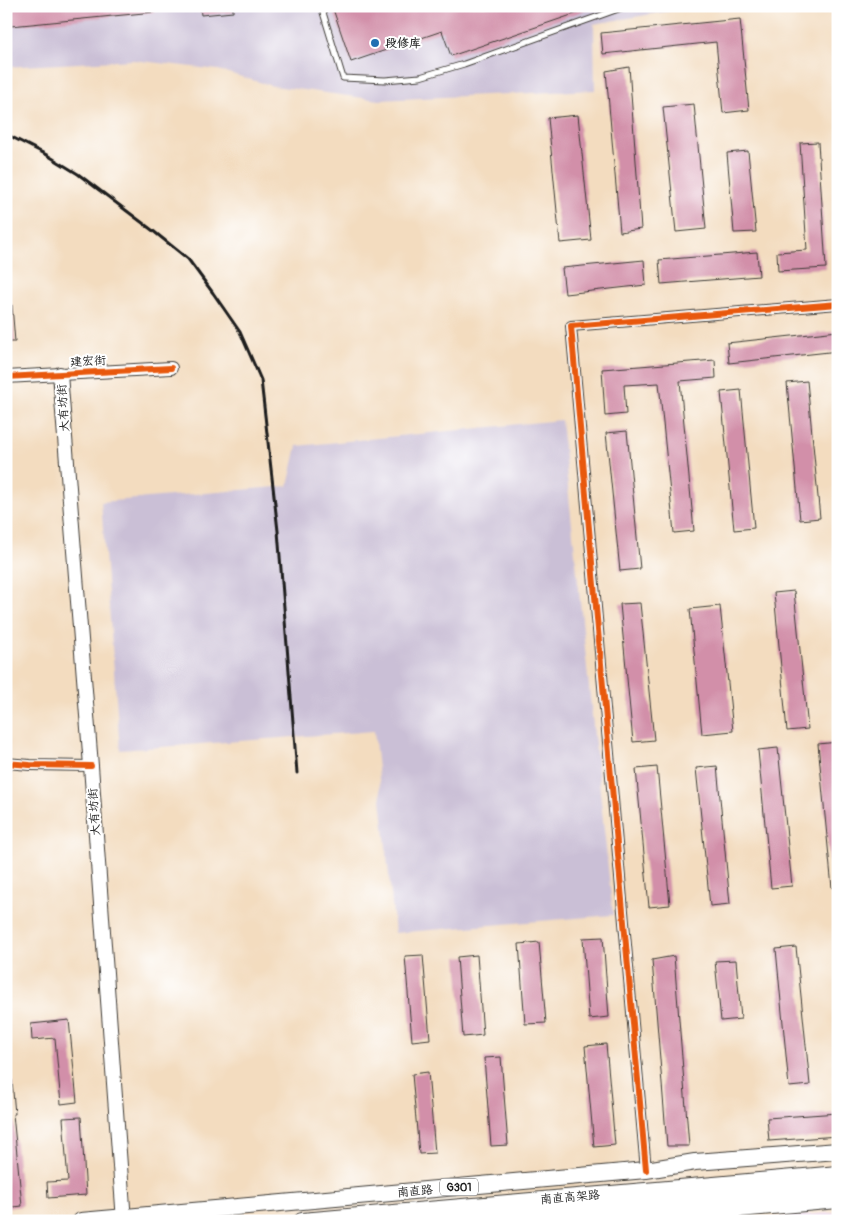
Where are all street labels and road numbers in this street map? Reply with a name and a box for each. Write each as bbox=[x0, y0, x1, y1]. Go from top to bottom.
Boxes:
street label: 建宏街 bbox=[70, 353, 106, 370]
street label: 大有坊街 bbox=[54, 383, 73, 432]
street label: 大有坊街 bbox=[85, 787, 104, 836]
road number: G301 bbox=[440, 1178, 478, 1196]
street label: 南直路 bbox=[396, 1182, 434, 1201]
street label: 南直高架路 bbox=[539, 1187, 601, 1208]

